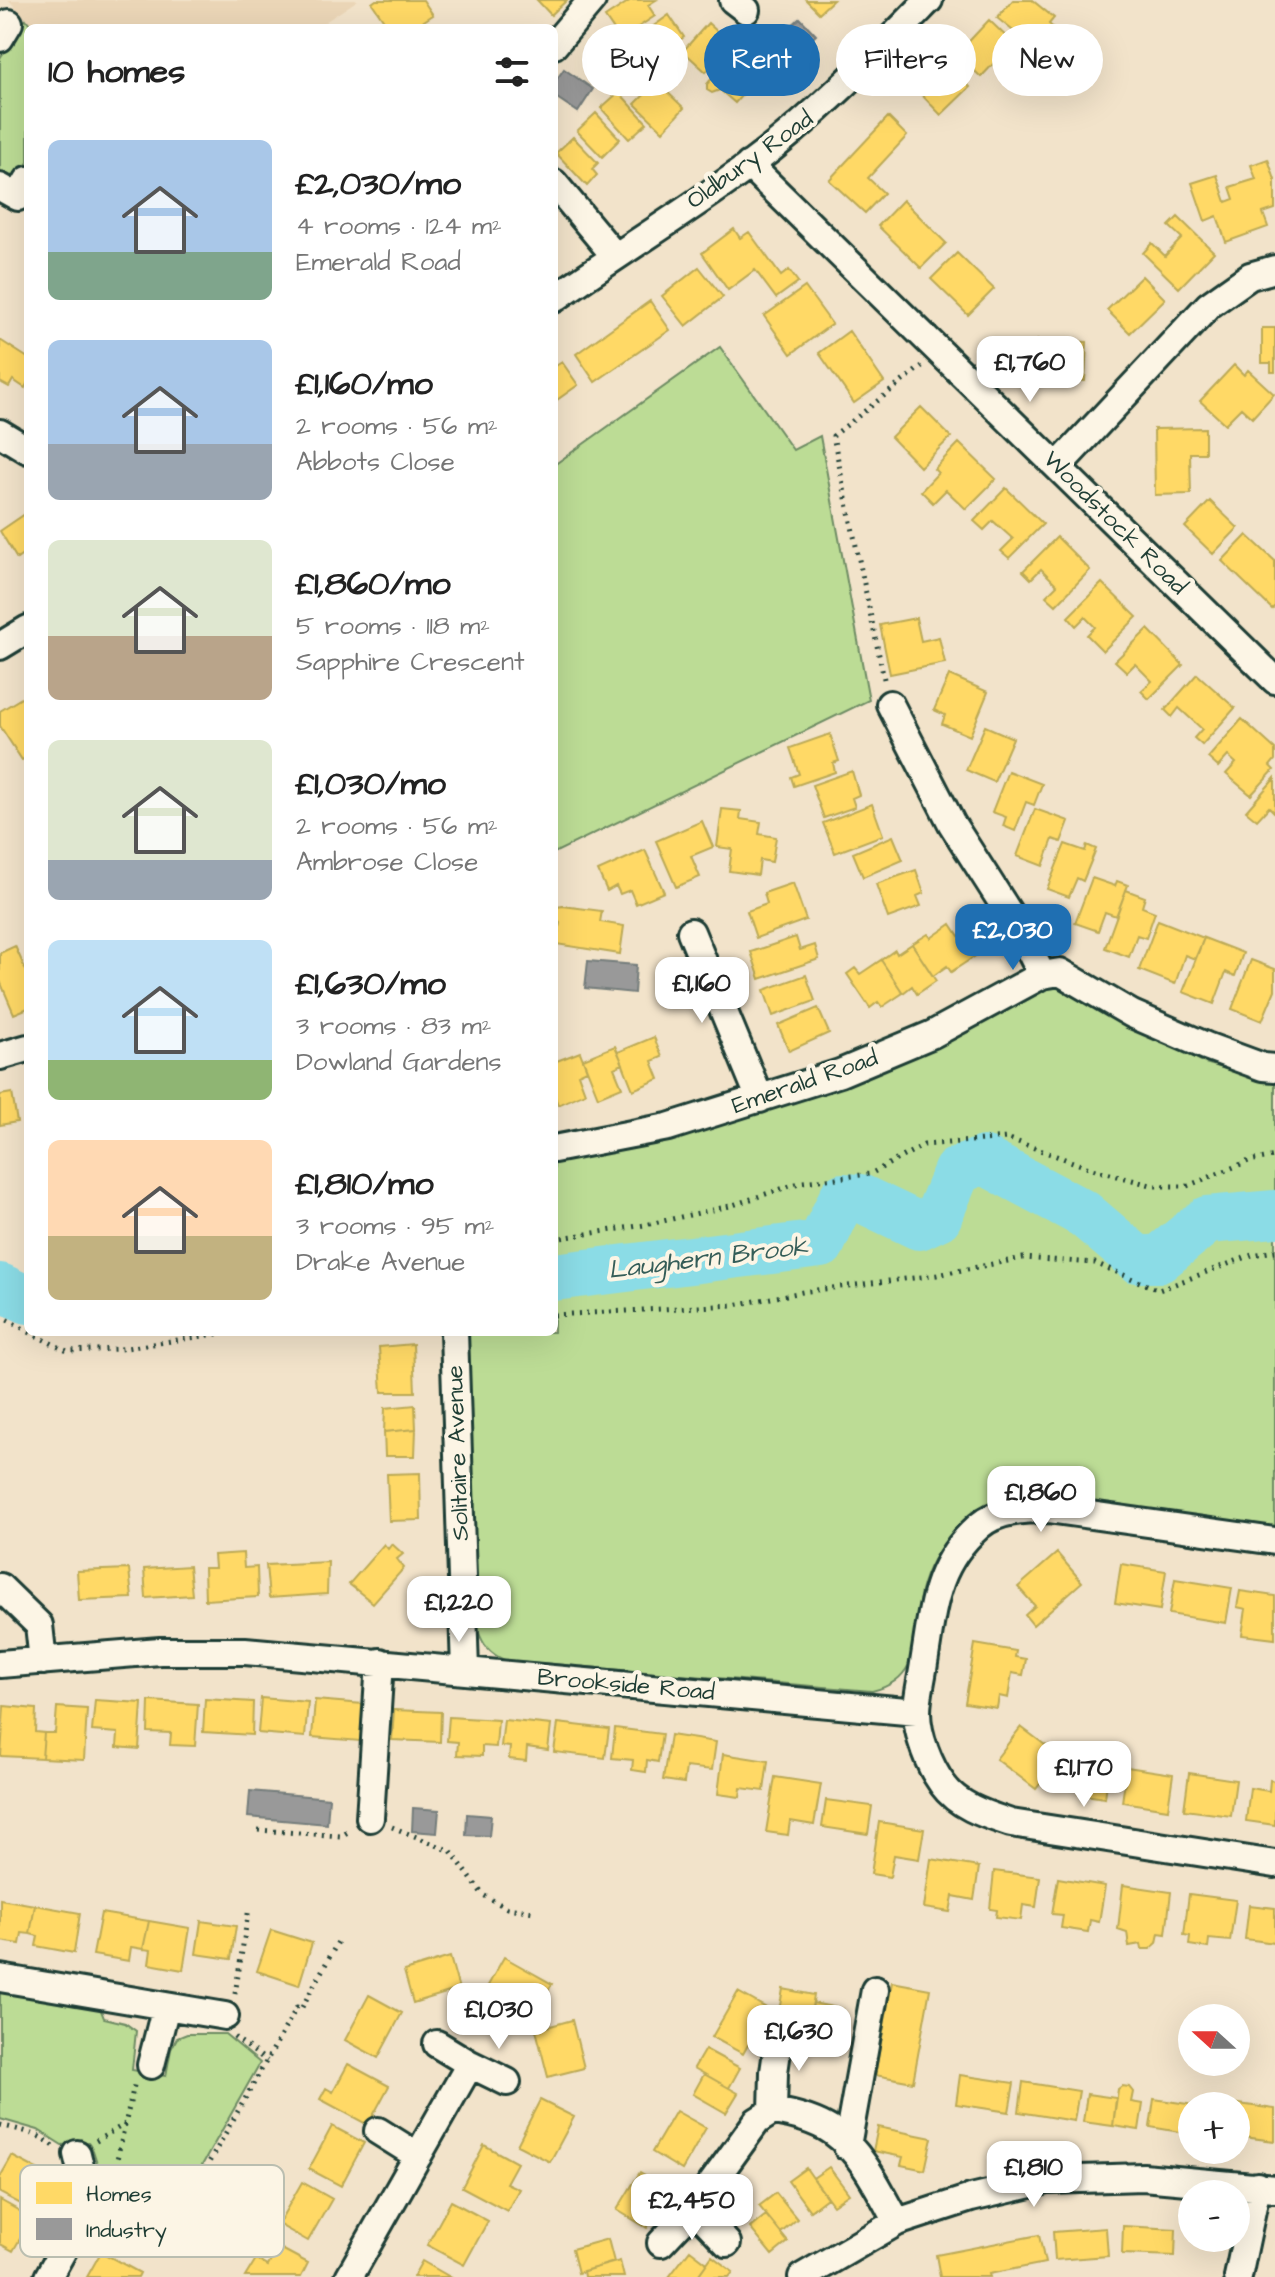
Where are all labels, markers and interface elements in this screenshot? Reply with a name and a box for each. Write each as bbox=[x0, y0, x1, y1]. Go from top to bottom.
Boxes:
chip: Buy bbox=[582, 24, 688, 96]
chip: Rent bbox=[704, 24, 820, 96]
chip: Filters bbox=[836, 24, 976, 96]
chip: New bbox=[992, 24, 1103, 96]
text: 10 homes bbox=[48, 48, 185, 96]
icon: filters bbox=[490, 50, 534, 94]
street label: Oldbury Road bbox=[680, 102, 821, 218]
text: £2,030/mo bbox=[296, 160, 461, 208]
icon: home bbox=[112, 172, 208, 268]
text: 4 rooms · 124 m² bbox=[296, 208, 502, 244]
text: Emerald Road bbox=[296, 244, 461, 280]
pin: £1,760 bbox=[965, 336, 1095, 404]
text: £1,760 bbox=[995, 344, 1065, 380]
text: £1,160/mo bbox=[296, 360, 433, 408]
icon: home bbox=[112, 372, 208, 468]
text: 2 rooms · 56 m² bbox=[296, 408, 498, 444]
street label: Woodstock Road bbox=[1035, 443, 1195, 603]
text: Abbots Close bbox=[296, 444, 455, 480]
text: £1,860/mo bbox=[296, 560, 451, 608]
icon: home bbox=[112, 572, 208, 668]
text: 5 rooms · 118 m² bbox=[296, 608, 490, 644]
text: Sapphire Crescent bbox=[296, 644, 524, 680]
text: £1,030/mo bbox=[296, 760, 446, 808]
icon: home bbox=[112, 772, 208, 868]
text: 2 rooms · 56 m² bbox=[296, 808, 498, 844]
text: Ambrose Close bbox=[296, 844, 478, 880]
pin: £2,030 bbox=[948, 904, 1078, 972]
text: £2,030 bbox=[973, 912, 1053, 948]
pin: £1,160 bbox=[637, 957, 767, 1025]
text: £1,630/mo bbox=[296, 960, 446, 1008]
text: £1,160 bbox=[673, 965, 731, 1001]
icon: home bbox=[112, 972, 208, 1068]
text: 3 rooms · 83 m² bbox=[296, 1008, 491, 1044]
street label: Emerald Road bbox=[728, 1041, 882, 1123]
text: Dowland Gardens bbox=[296, 1044, 502, 1080]
text: £1,810/mo bbox=[296, 1160, 434, 1208]
icon: home bbox=[112, 1172, 208, 1268]
text: 3 rooms · 95 m² bbox=[296, 1208, 495, 1244]
water label: Laughern Brook bbox=[606, 1228, 811, 1289]
text: Drake Avenue bbox=[296, 1244, 465, 1280]
street label: Solitaire Avenue bbox=[438, 1365, 478, 1541]
pin: £1,860 bbox=[976, 1466, 1106, 1534]
text: £1,860 bbox=[1005, 1474, 1077, 1510]
pin: £1,220 bbox=[394, 1576, 524, 1644]
text: £1,220 bbox=[425, 1584, 493, 1620]
street label: Brookside Road bbox=[536, 1660, 716, 1710]
pin: £1,170 bbox=[1019, 1741, 1149, 1809]
text: £1,170 bbox=[1055, 1749, 1113, 1785]
pin: £1,030 bbox=[434, 1983, 564, 2051]
text: £1,030 bbox=[465, 1991, 533, 2027]
north arrow bbox=[1178, 2004, 1250, 2076]
map controls bbox=[1178, 2004, 1250, 2252]
pin: £1,630 bbox=[734, 2005, 864, 2073]
text: £1,630 bbox=[765, 2013, 833, 2049]
button: + bbox=[1178, 2092, 1250, 2164]
pin: £1,810 bbox=[969, 2141, 1099, 2209]
text: £1,810 bbox=[1005, 2149, 1063, 2185]
legend bbox=[20, 2165, 284, 2257]
pin: £2,450 bbox=[627, 2174, 757, 2242]
text: Homes bbox=[86, 2179, 152, 2210]
button: − bbox=[1178, 2180, 1250, 2252]
text: £2,450 bbox=[649, 2182, 735, 2218]
text: Industry bbox=[86, 2215, 167, 2247]

